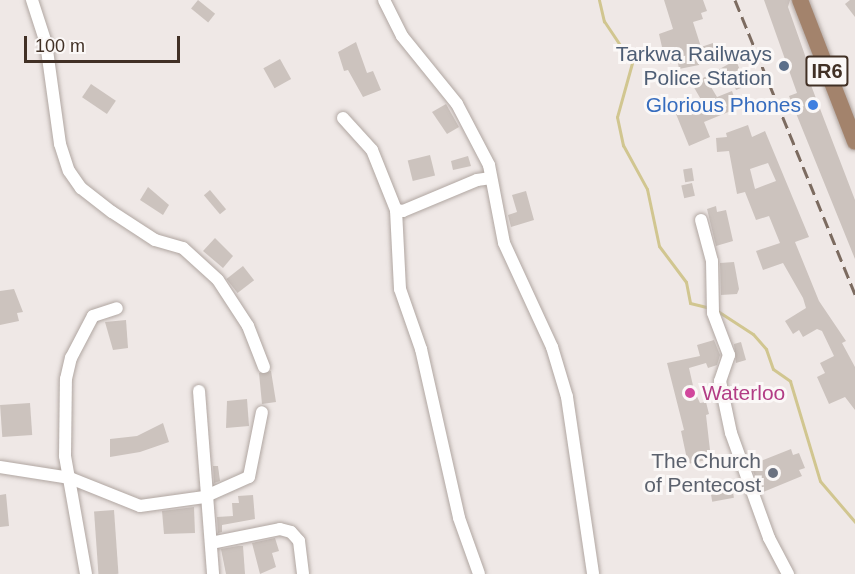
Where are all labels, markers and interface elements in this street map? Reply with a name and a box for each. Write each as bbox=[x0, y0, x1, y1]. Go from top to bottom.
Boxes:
scale bar bbox=[27, 24, 183, 62]
text: 100 m bbox=[35, 36, 85, 56]
place label: Tarkwa Railways Police Station bbox=[616, 41, 772, 91]
road number: IR6 bbox=[804, 54, 850, 88]
marker: Tarkwa Railways Police Station bbox=[777, 59, 791, 73]
place label: Glorious Phones bbox=[646, 92, 801, 118]
marker: Glorious Phones bbox=[806, 98, 820, 112]
place label: Waterloo bbox=[702, 380, 785, 406]
marker: Waterloo bbox=[683, 386, 697, 400]
place label: The Church of Pentecost bbox=[644, 448, 761, 498]
marker: The Church of Pentecost bbox=[766, 466, 780, 480]

